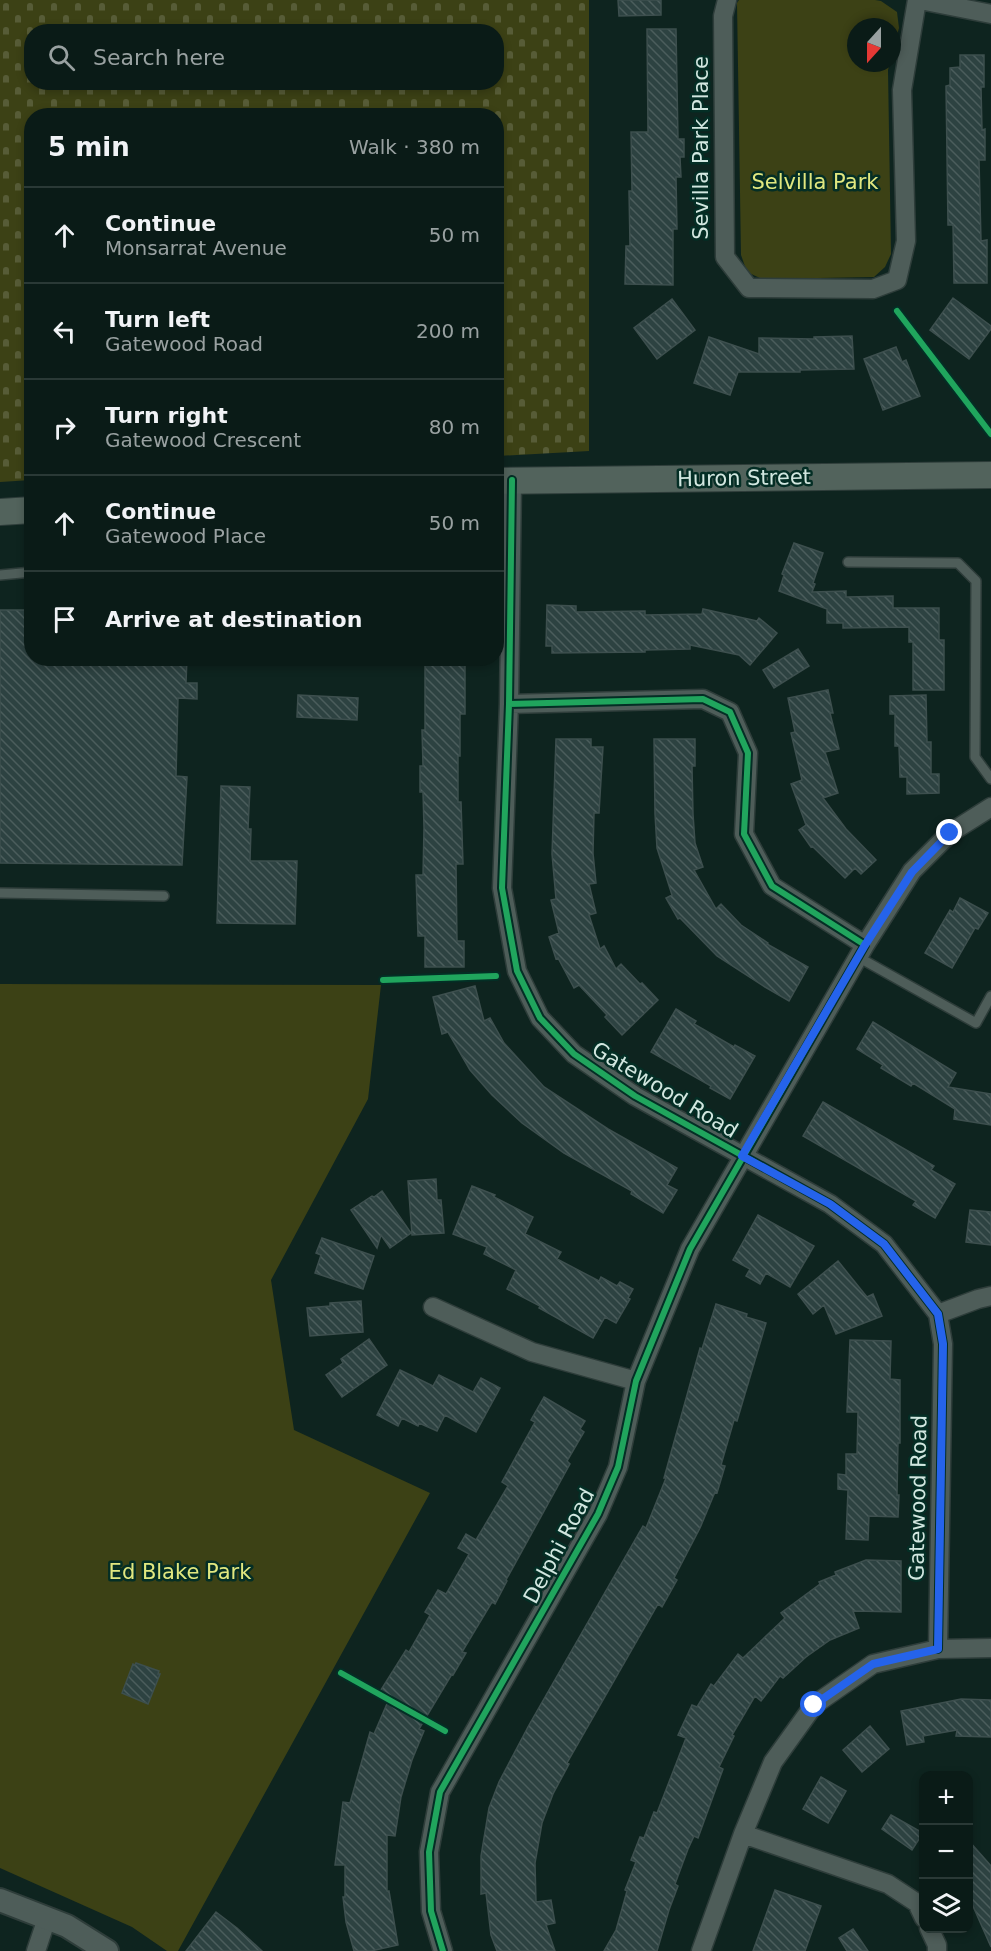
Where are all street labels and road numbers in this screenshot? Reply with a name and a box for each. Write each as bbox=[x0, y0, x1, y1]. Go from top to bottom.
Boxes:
street label: Sevilla Park Place bbox=[689, 56, 713, 240]
street label: Huron Street bbox=[677, 465, 811, 491]
street label: Gatewood Road bbox=[588, 1037, 742, 1143]
street label: Gatewood Road bbox=[905, 1415, 931, 1581]
street label: Delphi Road bbox=[519, 1484, 599, 1608]

